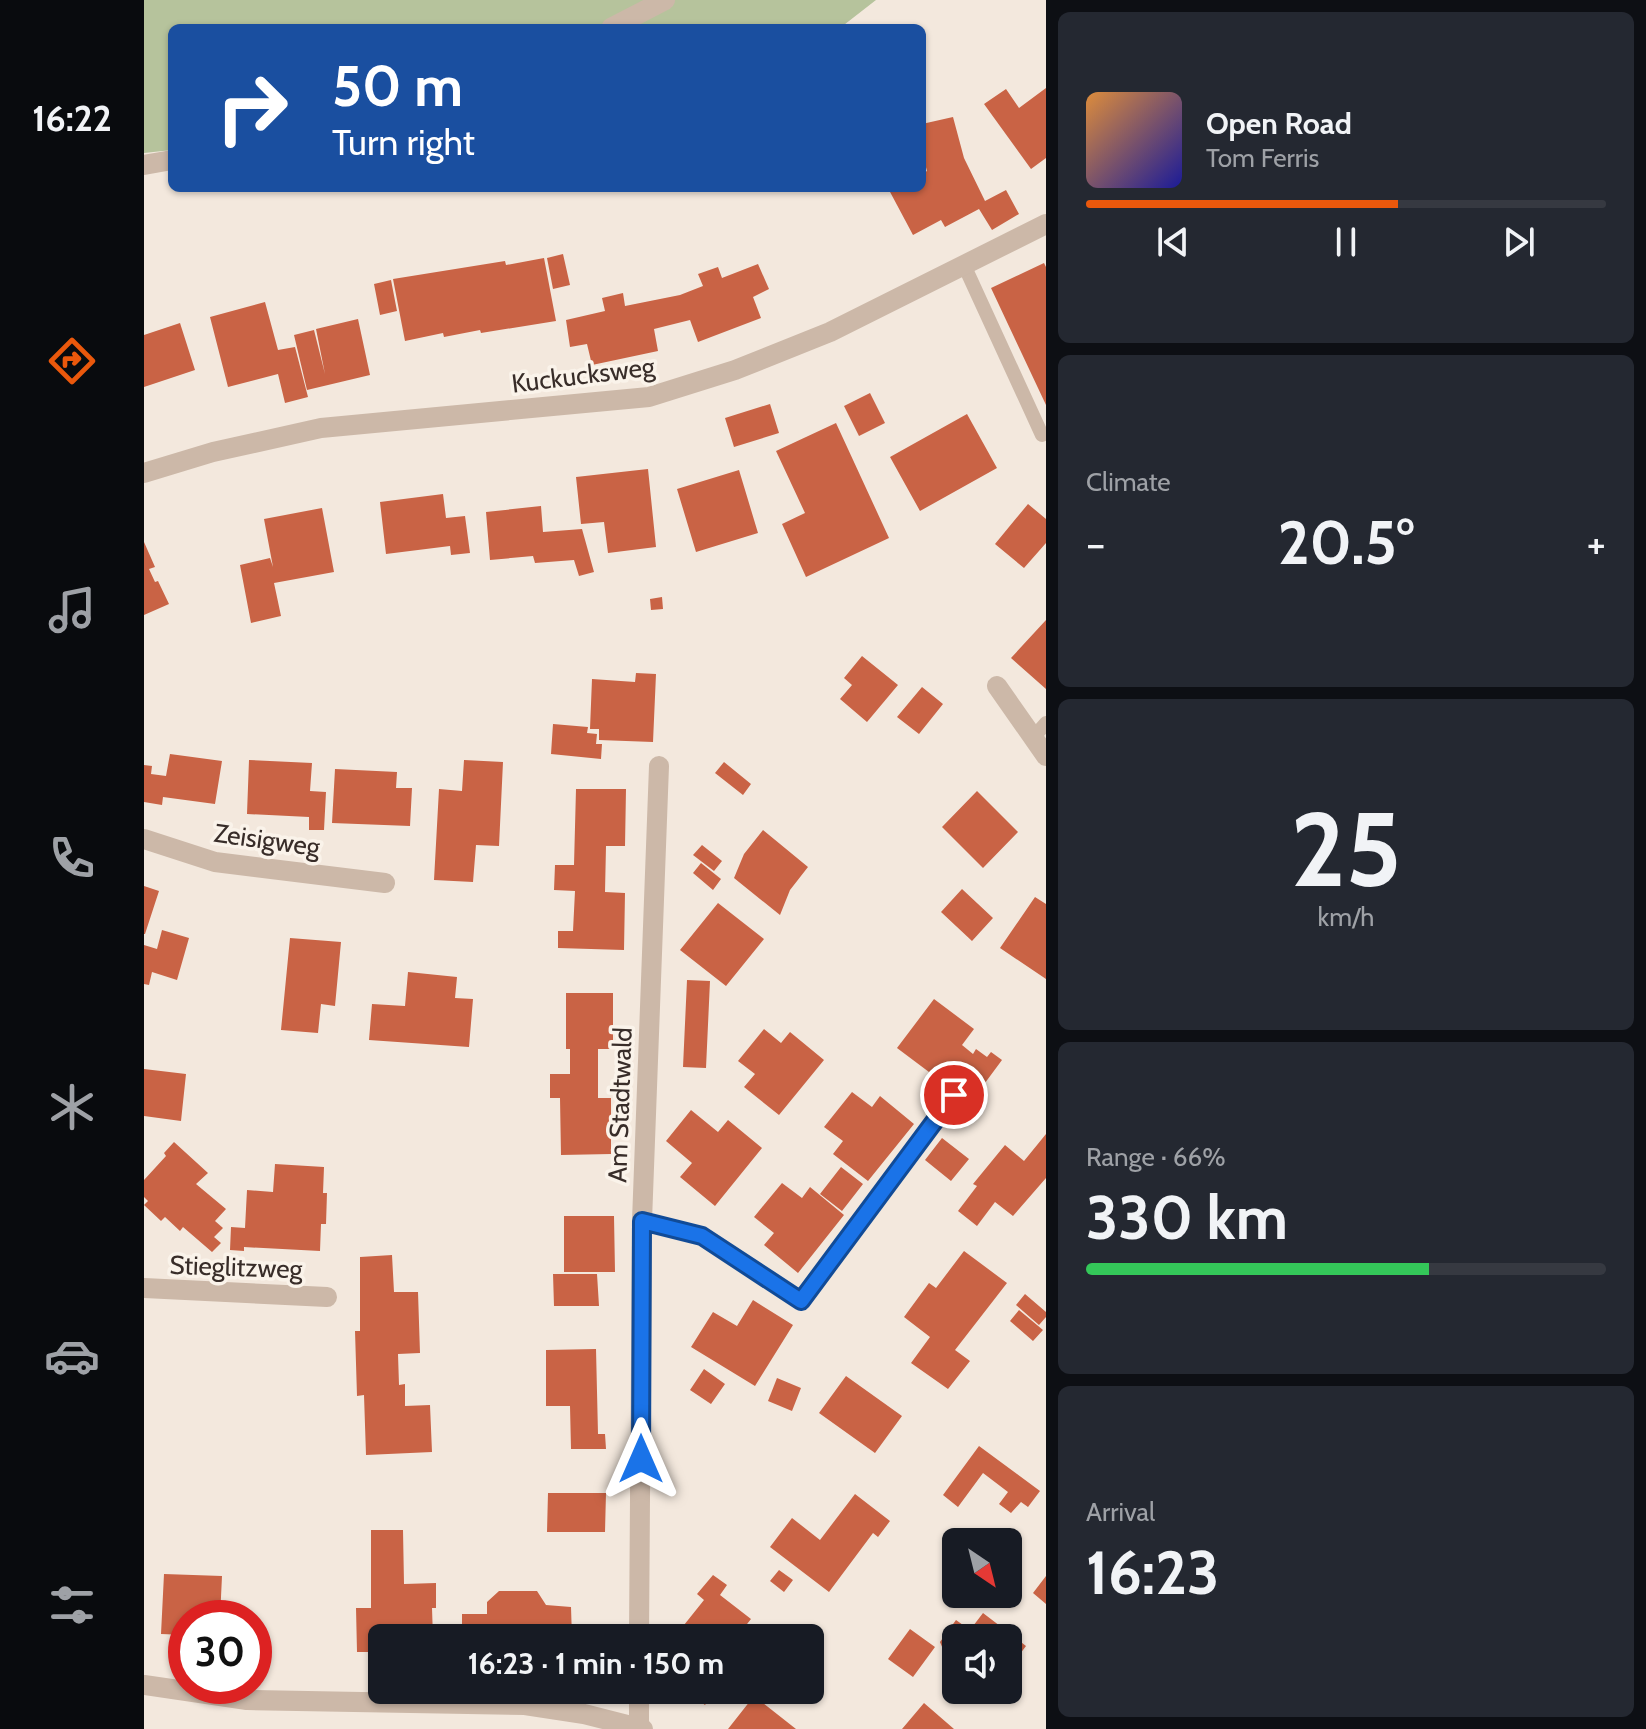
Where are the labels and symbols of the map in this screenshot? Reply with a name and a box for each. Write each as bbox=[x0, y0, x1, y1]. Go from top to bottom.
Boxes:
street label: Kuckucksweg bbox=[510, 350, 657, 400]
street label: Zeisigweg bbox=[212, 817, 323, 863]
street label: Am Stadtwald bbox=[601, 1027, 639, 1183]
pin bbox=[920, 1061, 988, 1129]
street label: Stieglitzweg bbox=[169, 1249, 304, 1285]
position arrow bbox=[599, 1417, 683, 1501]
north arrow bbox=[942, 1528, 1022, 1608]
speed limit sign: 30 bbox=[168, 1600, 272, 1704]

